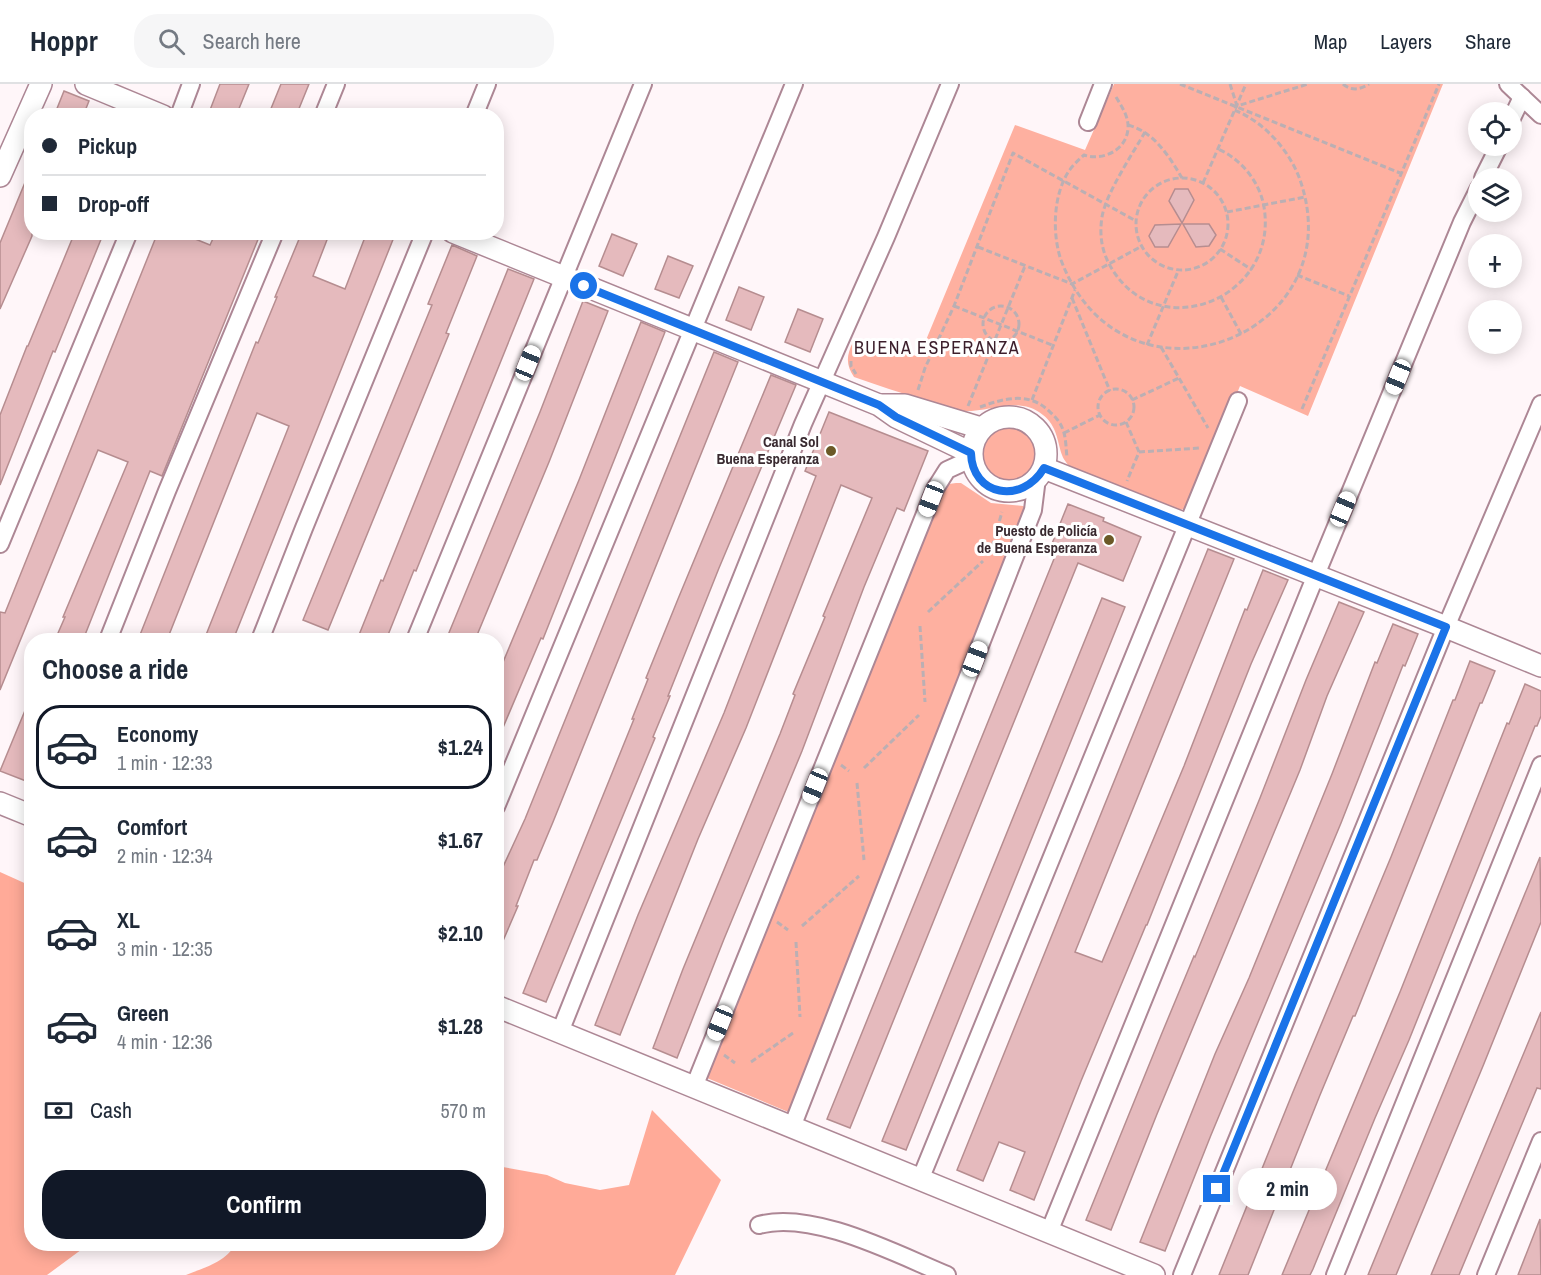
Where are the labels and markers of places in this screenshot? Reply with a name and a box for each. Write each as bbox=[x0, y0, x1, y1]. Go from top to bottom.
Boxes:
place label: Canal Sol Buena Esperanza bbox=[716, 431, 819, 469]
marker: Canal Sol Buena Esperanza bbox=[824, 444, 838, 458]
place label: Puesto de Policía de Buena Esperanza bbox=[977, 520, 1097, 558]
marker: Puesto de Policía de Buena Esperanza bbox=[1102, 533, 1116, 547]

